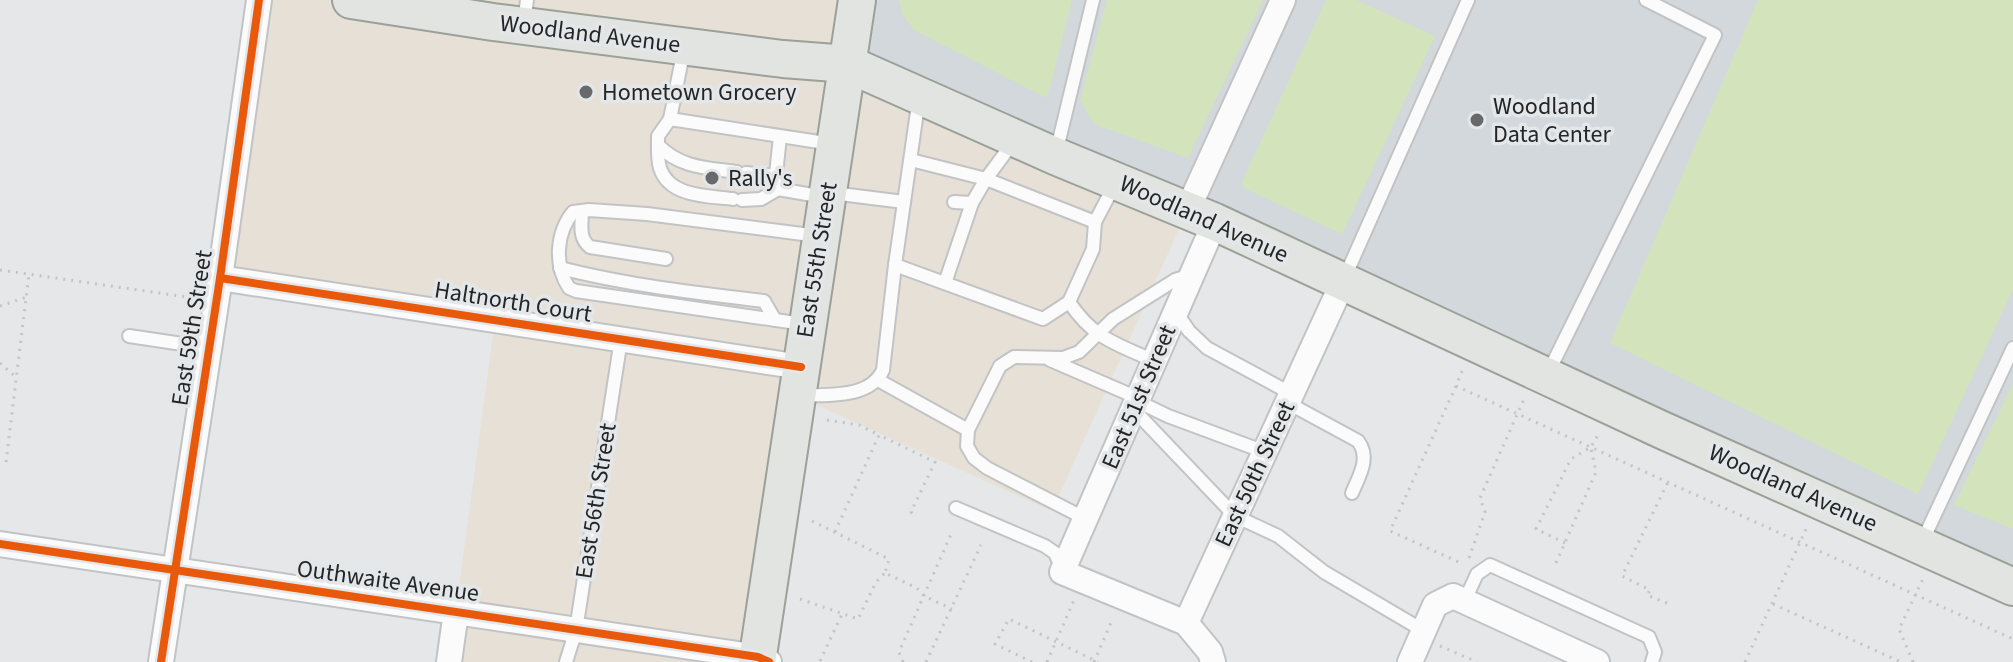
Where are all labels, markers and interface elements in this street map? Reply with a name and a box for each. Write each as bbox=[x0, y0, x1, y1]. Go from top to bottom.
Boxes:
street label: Woodland Avenue bbox=[498, 6, 682, 62]
place label: Hometown Grocery bbox=[602, 75, 797, 110]
marker: Hometown Grocery bbox=[577, 83, 595, 101]
place label: Woodland Data Center bbox=[1493, 89, 1611, 152]
marker: Woodland Data Center bbox=[1468, 111, 1486, 129]
place label: Rally's bbox=[728, 161, 793, 196]
street label: Woodland Avenue bbox=[1114, 166, 1294, 272]
marker: Rally's bbox=[703, 169, 721, 187]
street label: East 55th Street bbox=[787, 180, 847, 340]
street label: East 59th Street bbox=[162, 248, 222, 408]
street label: Haltnorth Court bbox=[432, 272, 594, 332]
street label: East 51st Street bbox=[1093, 319, 1185, 475]
street label: East 50th Street bbox=[1206, 395, 1304, 553]
street label: East 56th Street bbox=[566, 421, 626, 581]
street label: Woodland Avenue bbox=[1703, 435, 1883, 541]
street label: Outhwaite Avenue bbox=[295, 551, 481, 611]

